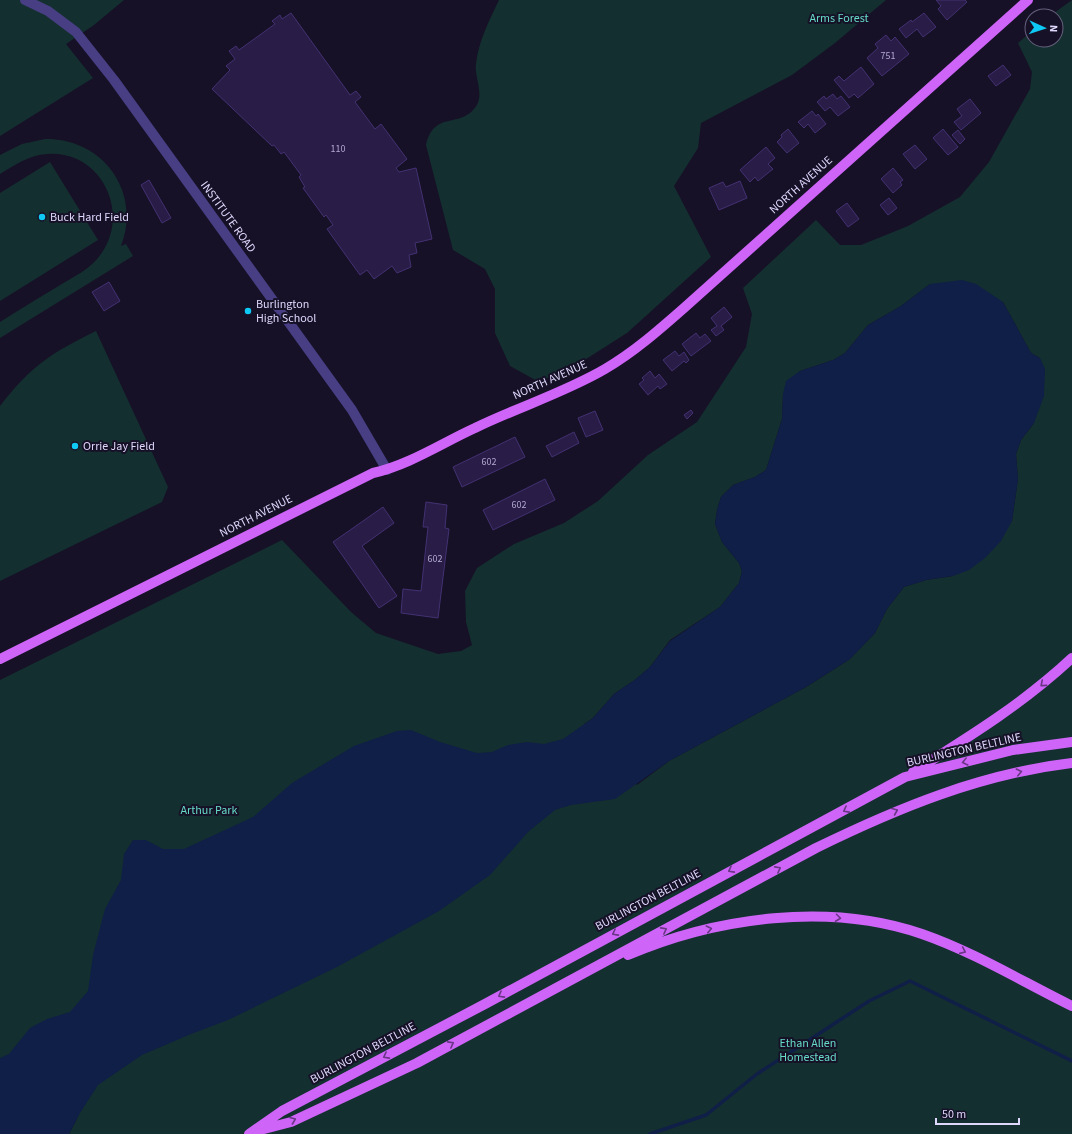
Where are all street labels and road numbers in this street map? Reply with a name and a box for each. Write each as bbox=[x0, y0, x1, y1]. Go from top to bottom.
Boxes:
street label: NORTH AVENUE bbox=[766, 152, 836, 218]
street label: INSTITUTE ROAD bbox=[196, 178, 260, 256]
street label: NORTH AVENUE bbox=[510, 356, 590, 404]
street label: NORTH AVENUE bbox=[217, 490, 295, 542]
street label: BURLINGTON BELTLINE bbox=[905, 729, 1023, 771]
street label: BURLINGTON BELTLINE bbox=[592, 865, 704, 935]
street label: BURLINGTON BELTLINE bbox=[307, 1018, 419, 1088]

